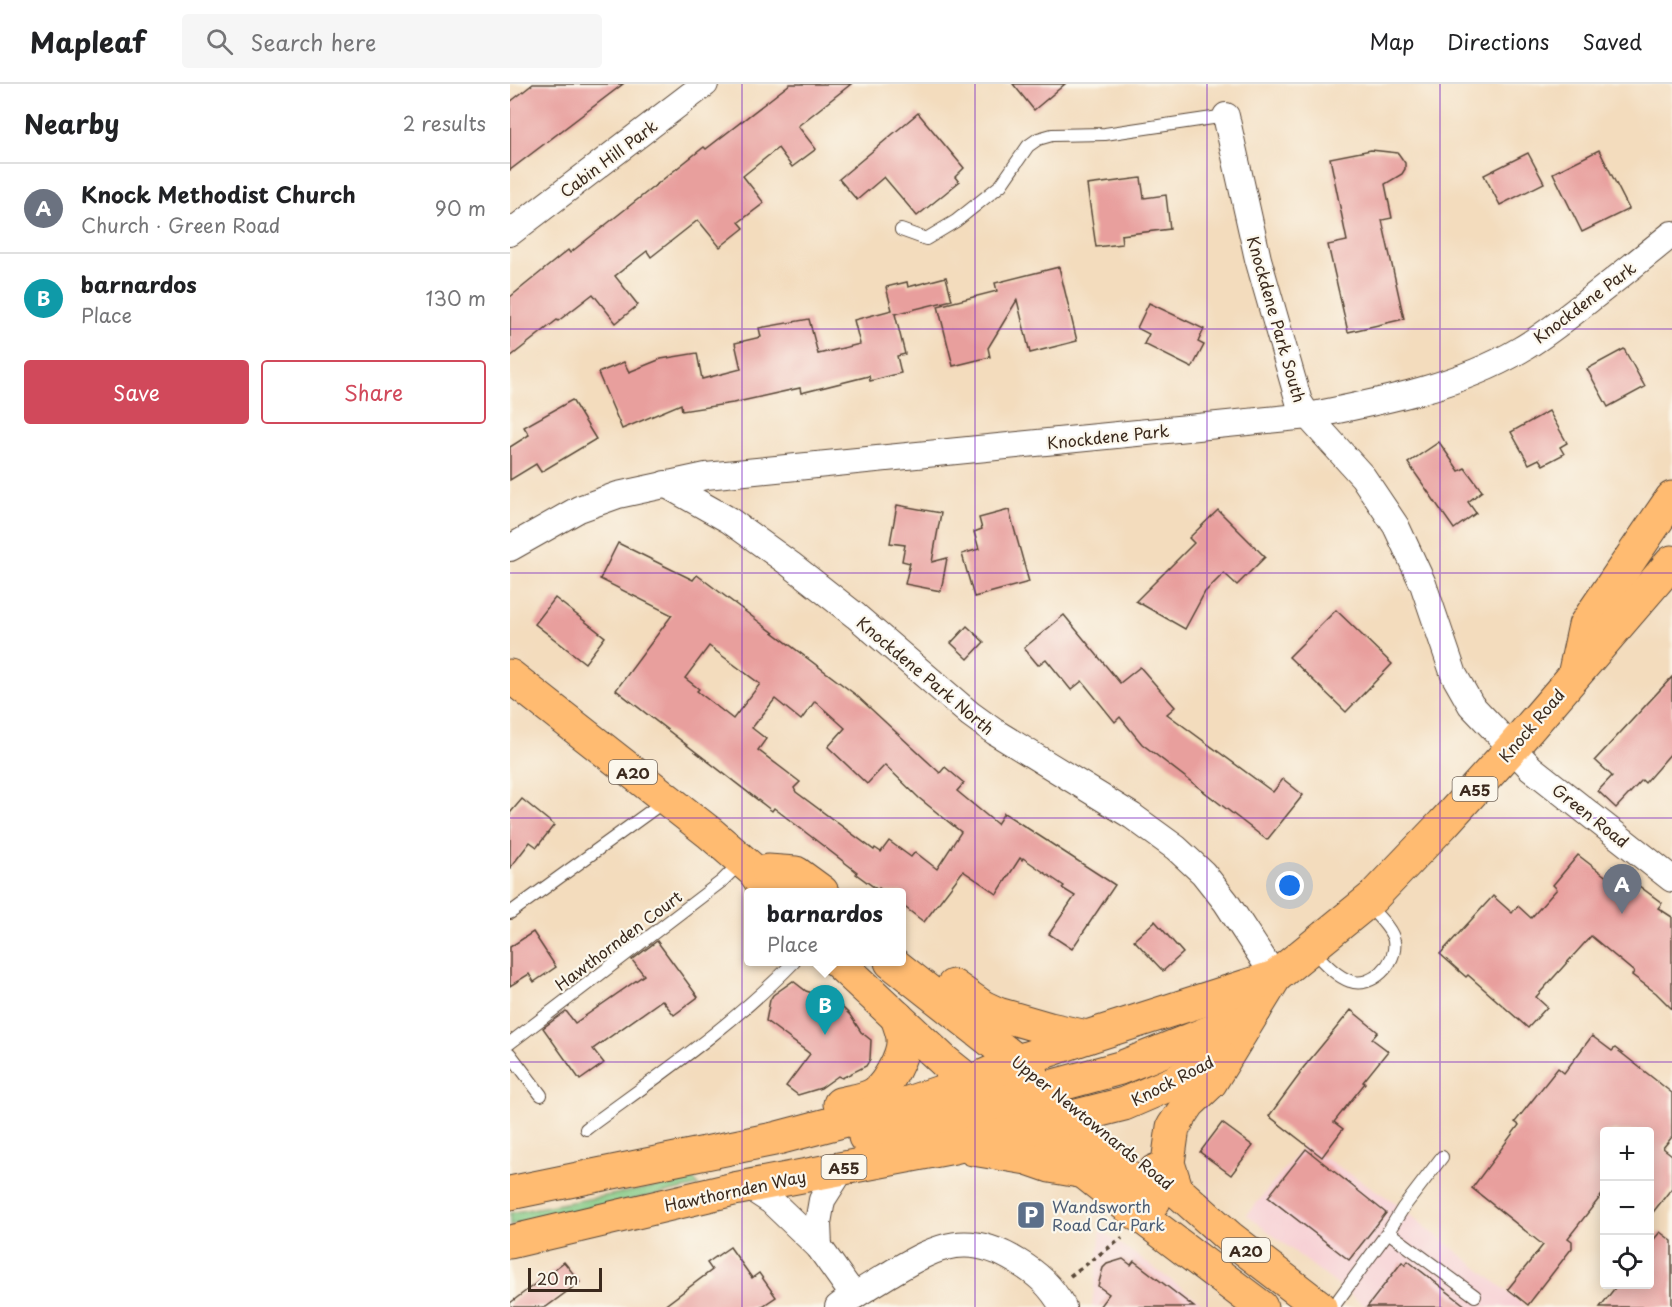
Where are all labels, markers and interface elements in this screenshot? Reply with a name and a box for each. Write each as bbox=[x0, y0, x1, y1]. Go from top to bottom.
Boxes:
search box bbox=[182, 14, 602, 68]
text: Mapleaf bbox=[30, 20, 146, 63]
icon: search bbox=[203, 25, 236, 58]
text: Search here bbox=[251, 25, 376, 58]
text: Map bbox=[1369, 25, 1414, 57]
text: Directions bbox=[1447, 25, 1549, 57]
text: Saved bbox=[1582, 25, 1642, 57]
text: Nearby bbox=[24, 104, 119, 143]
text: 2 results bbox=[403, 108, 486, 138]
street label: Cabin Hill Park bbox=[554, 113, 662, 203]
text: Knock Methodist Church bbox=[81, 177, 356, 210]
text: A bbox=[36, 193, 51, 223]
text: 90 m bbox=[435, 193, 486, 223]
text: Church · Green Road bbox=[81, 210, 281, 240]
street label: Knockdene Park South bbox=[1242, 233, 1312, 405]
street label: Knockdene Park bbox=[1528, 255, 1640, 349]
text: barnardos bbox=[81, 267, 197, 300]
text: B bbox=[37, 283, 50, 313]
text: 130 m bbox=[426, 283, 486, 313]
text: Place bbox=[81, 300, 132, 330]
button: Save bbox=[24, 360, 249, 424]
button: Share bbox=[261, 360, 486, 424]
street label: Knockdene Park bbox=[1046, 418, 1171, 454]
street label: Knockdene Park North bbox=[852, 610, 1000, 740]
street label: Knock Road bbox=[1492, 683, 1570, 767]
road number: A20 bbox=[609, 760, 657, 784]
road number: A55 bbox=[1452, 777, 1498, 801]
street label: Green Road bbox=[1548, 777, 1634, 853]
pin: A bbox=[1602, 864, 1642, 914]
your location bbox=[1275, 871, 1304, 900]
street label: Hawthornden Court bbox=[549, 884, 687, 996]
popup bbox=[744, 888, 906, 966]
text: barnardos bbox=[767, 896, 883, 929]
text: Place bbox=[767, 929, 818, 959]
pin: B bbox=[806, 986, 844, 1035]
street label: Upper Newtownards Road bbox=[1007, 1049, 1179, 1195]
street label: Knock Road bbox=[1126, 1049, 1218, 1111]
map controls bbox=[1600, 1127, 1654, 1289]
button: + bbox=[1600, 1127, 1654, 1181]
road number: A55 bbox=[822, 1155, 866, 1179]
street label: Hawthornden Way bbox=[662, 1163, 808, 1217]
button: − bbox=[1600, 1181, 1654, 1235]
place label: Wandsworth Road Car Park bbox=[1052, 1194, 1165, 1236]
parking icon: Wandsworth Road Car Park bbox=[1015, 1199, 1047, 1231]
button: locate bbox=[1600, 1235, 1654, 1289]
road number: A20 bbox=[1222, 1238, 1270, 1262]
scale bar bbox=[528, 1265, 602, 1292]
text: 20 m bbox=[537, 1266, 578, 1290]

